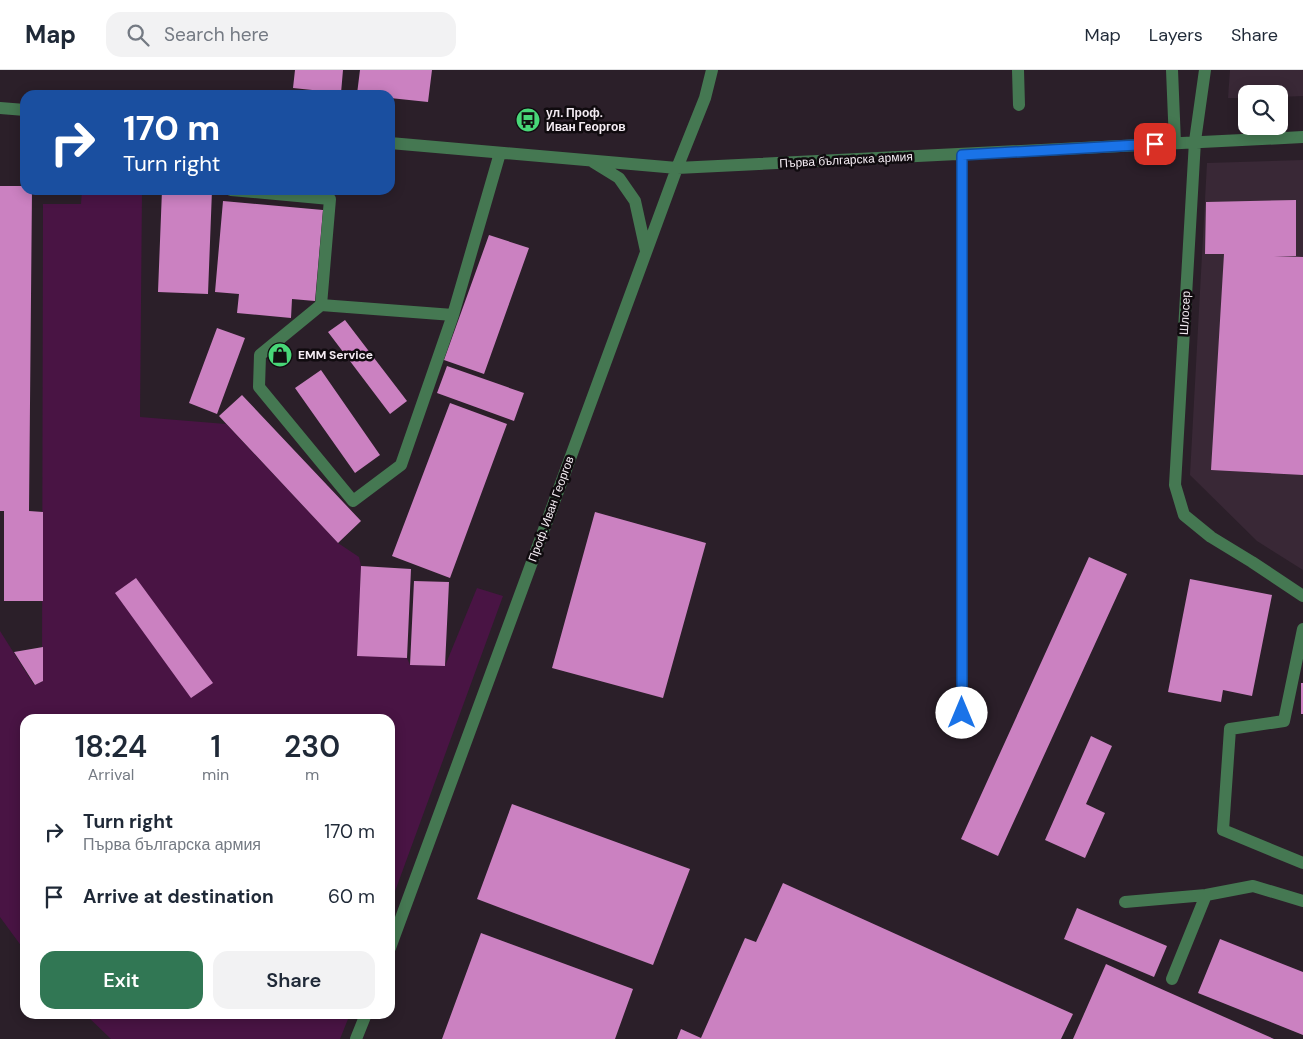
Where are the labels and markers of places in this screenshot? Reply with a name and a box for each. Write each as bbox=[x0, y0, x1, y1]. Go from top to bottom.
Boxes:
place label: ул. Проф. Иван Георгов bbox=[546, 105, 626, 135]
bus stop icon: ул. Проф. Иван Георгов bbox=[515, 107, 541, 133]
pin bbox=[1134, 123, 1176, 165]
shop icon: EMM Service bbox=[267, 342, 293, 368]
place label: EMM Service bbox=[298, 347, 373, 363]

